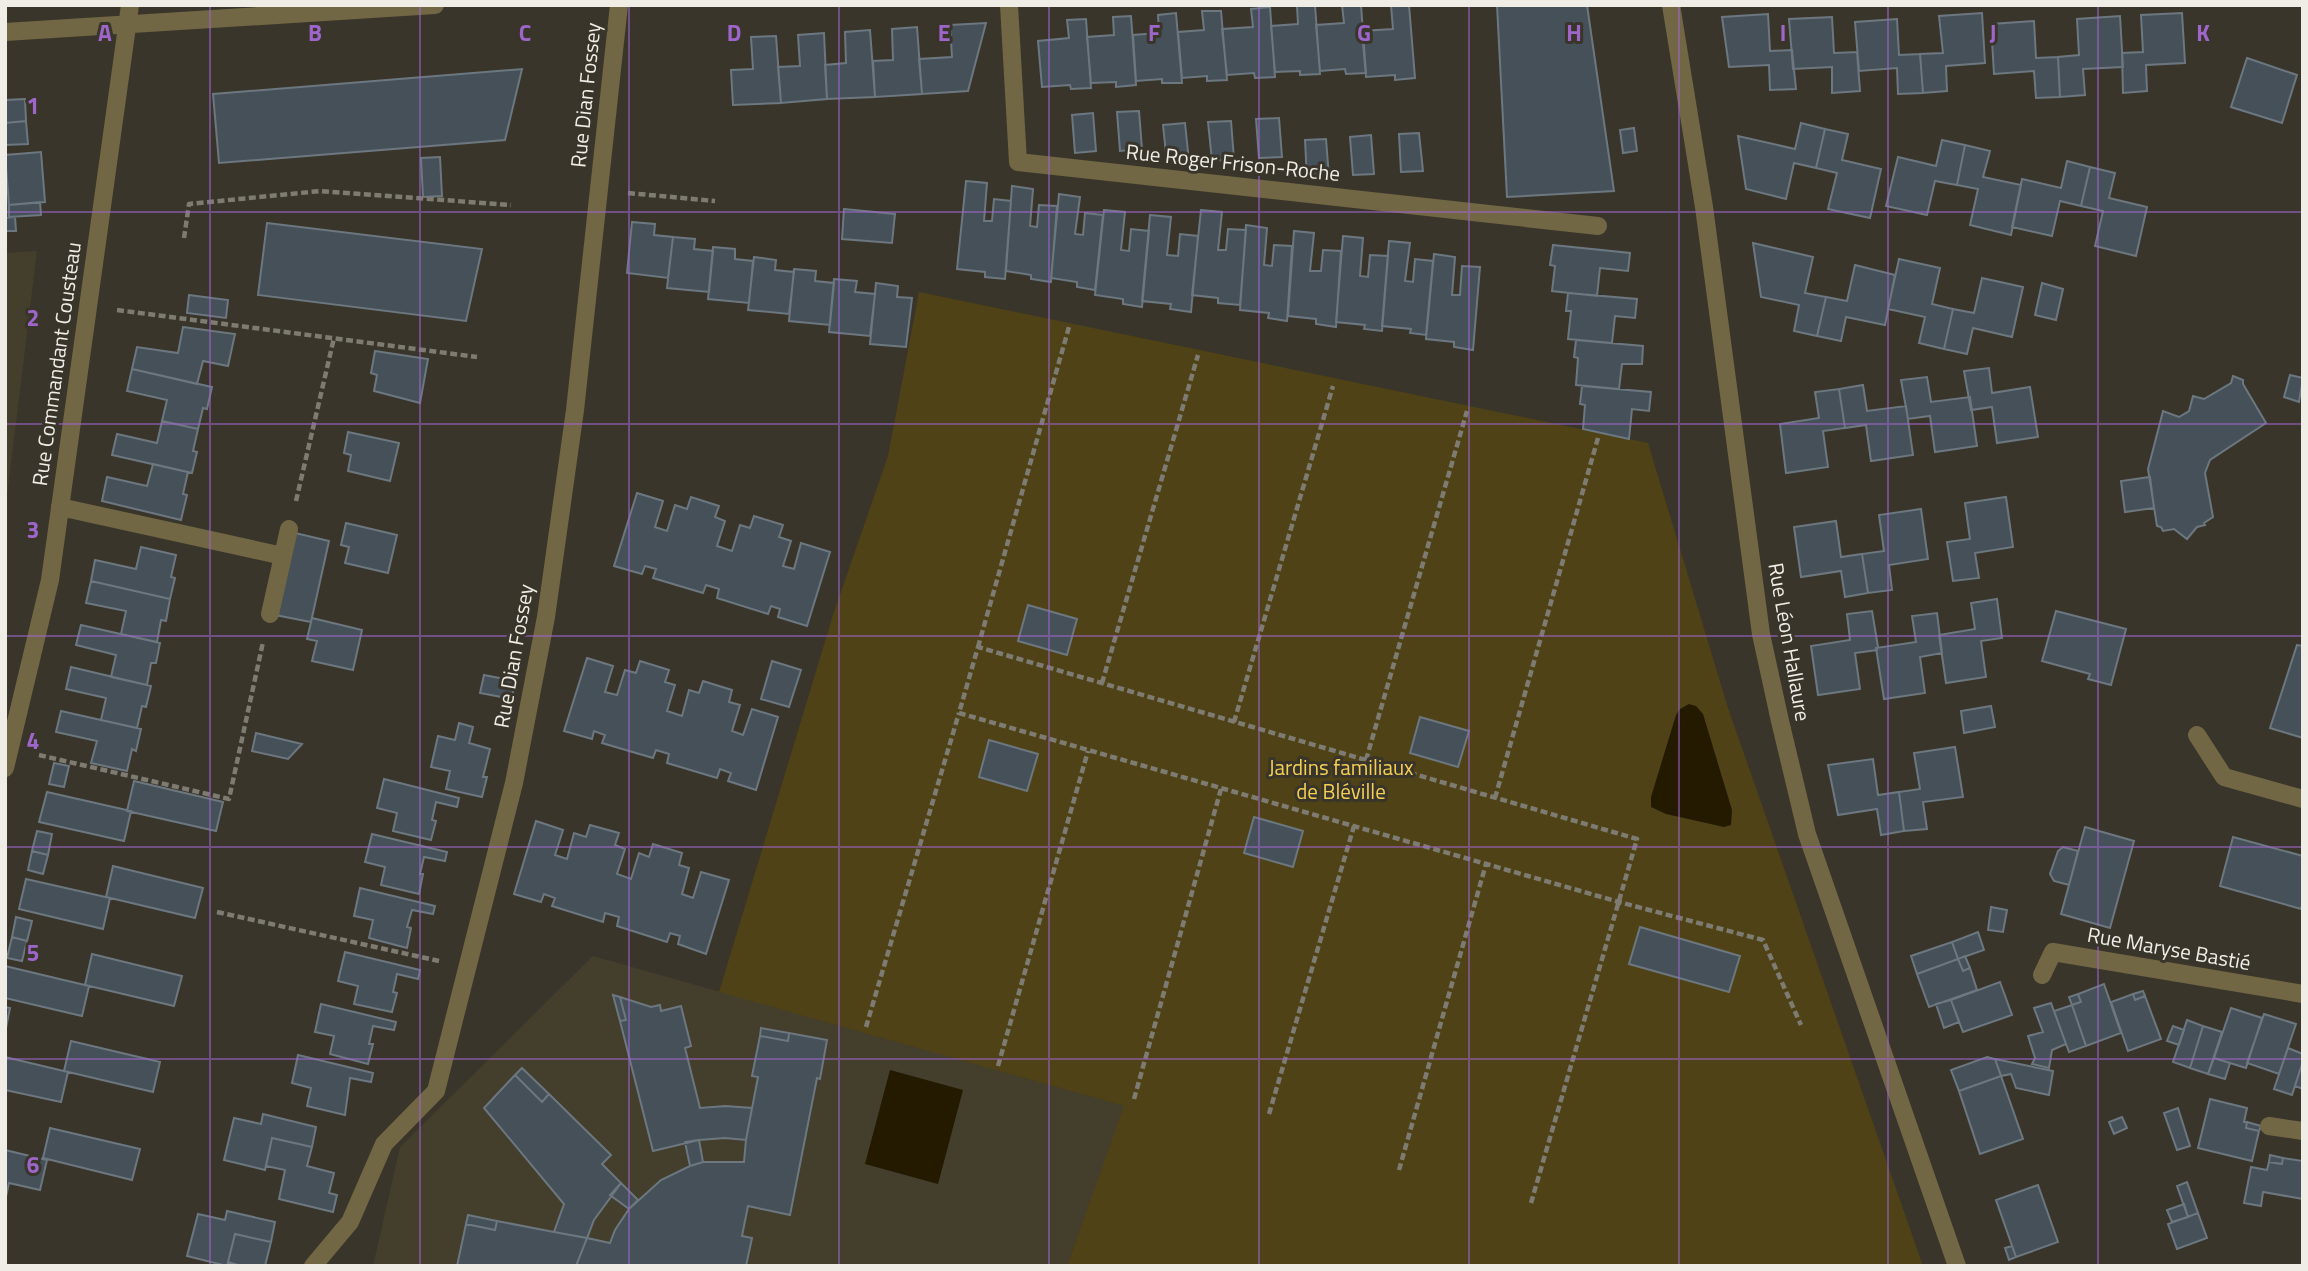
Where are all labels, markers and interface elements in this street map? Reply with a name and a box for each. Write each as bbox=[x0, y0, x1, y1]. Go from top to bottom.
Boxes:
text: A bbox=[98, 15, 112, 50]
text: B bbox=[308, 15, 322, 50]
text: C bbox=[519, 15, 531, 50]
text: D bbox=[727, 15, 741, 50]
text: E bbox=[938, 15, 950, 50]
text: F bbox=[1148, 15, 1160, 50]
text: G bbox=[1357, 15, 1371, 50]
text: H bbox=[1566, 15, 1582, 50]
text: I bbox=[1780, 15, 1786, 50]
text: J bbox=[1990, 15, 1996, 50]
text: K bbox=[2196, 15, 2210, 50]
street label: Rue Dian Fossey bbox=[561, 21, 609, 169]
text: 1 bbox=[27, 88, 39, 123]
street label: Rue Roger Frison-Roche bbox=[1124, 135, 1342, 189]
street label: Rue Commandant Cousteau bbox=[23, 240, 89, 488]
text: 2 bbox=[27, 300, 39, 335]
text: 3 bbox=[27, 512, 39, 547]
street label: Rue Léon Hallaure bbox=[1760, 560, 1820, 724]
street label: Rue Dian Fossey bbox=[485, 581, 541, 730]
text: 4 bbox=[27, 723, 39, 758]
park label: Jardins familiaux de Bléville bbox=[1268, 751, 1414, 807]
street label: Rue Maryse Bastié bbox=[2085, 918, 2253, 978]
text: 5 bbox=[27, 935, 39, 970]
text: 6 bbox=[27, 1147, 40, 1182]

